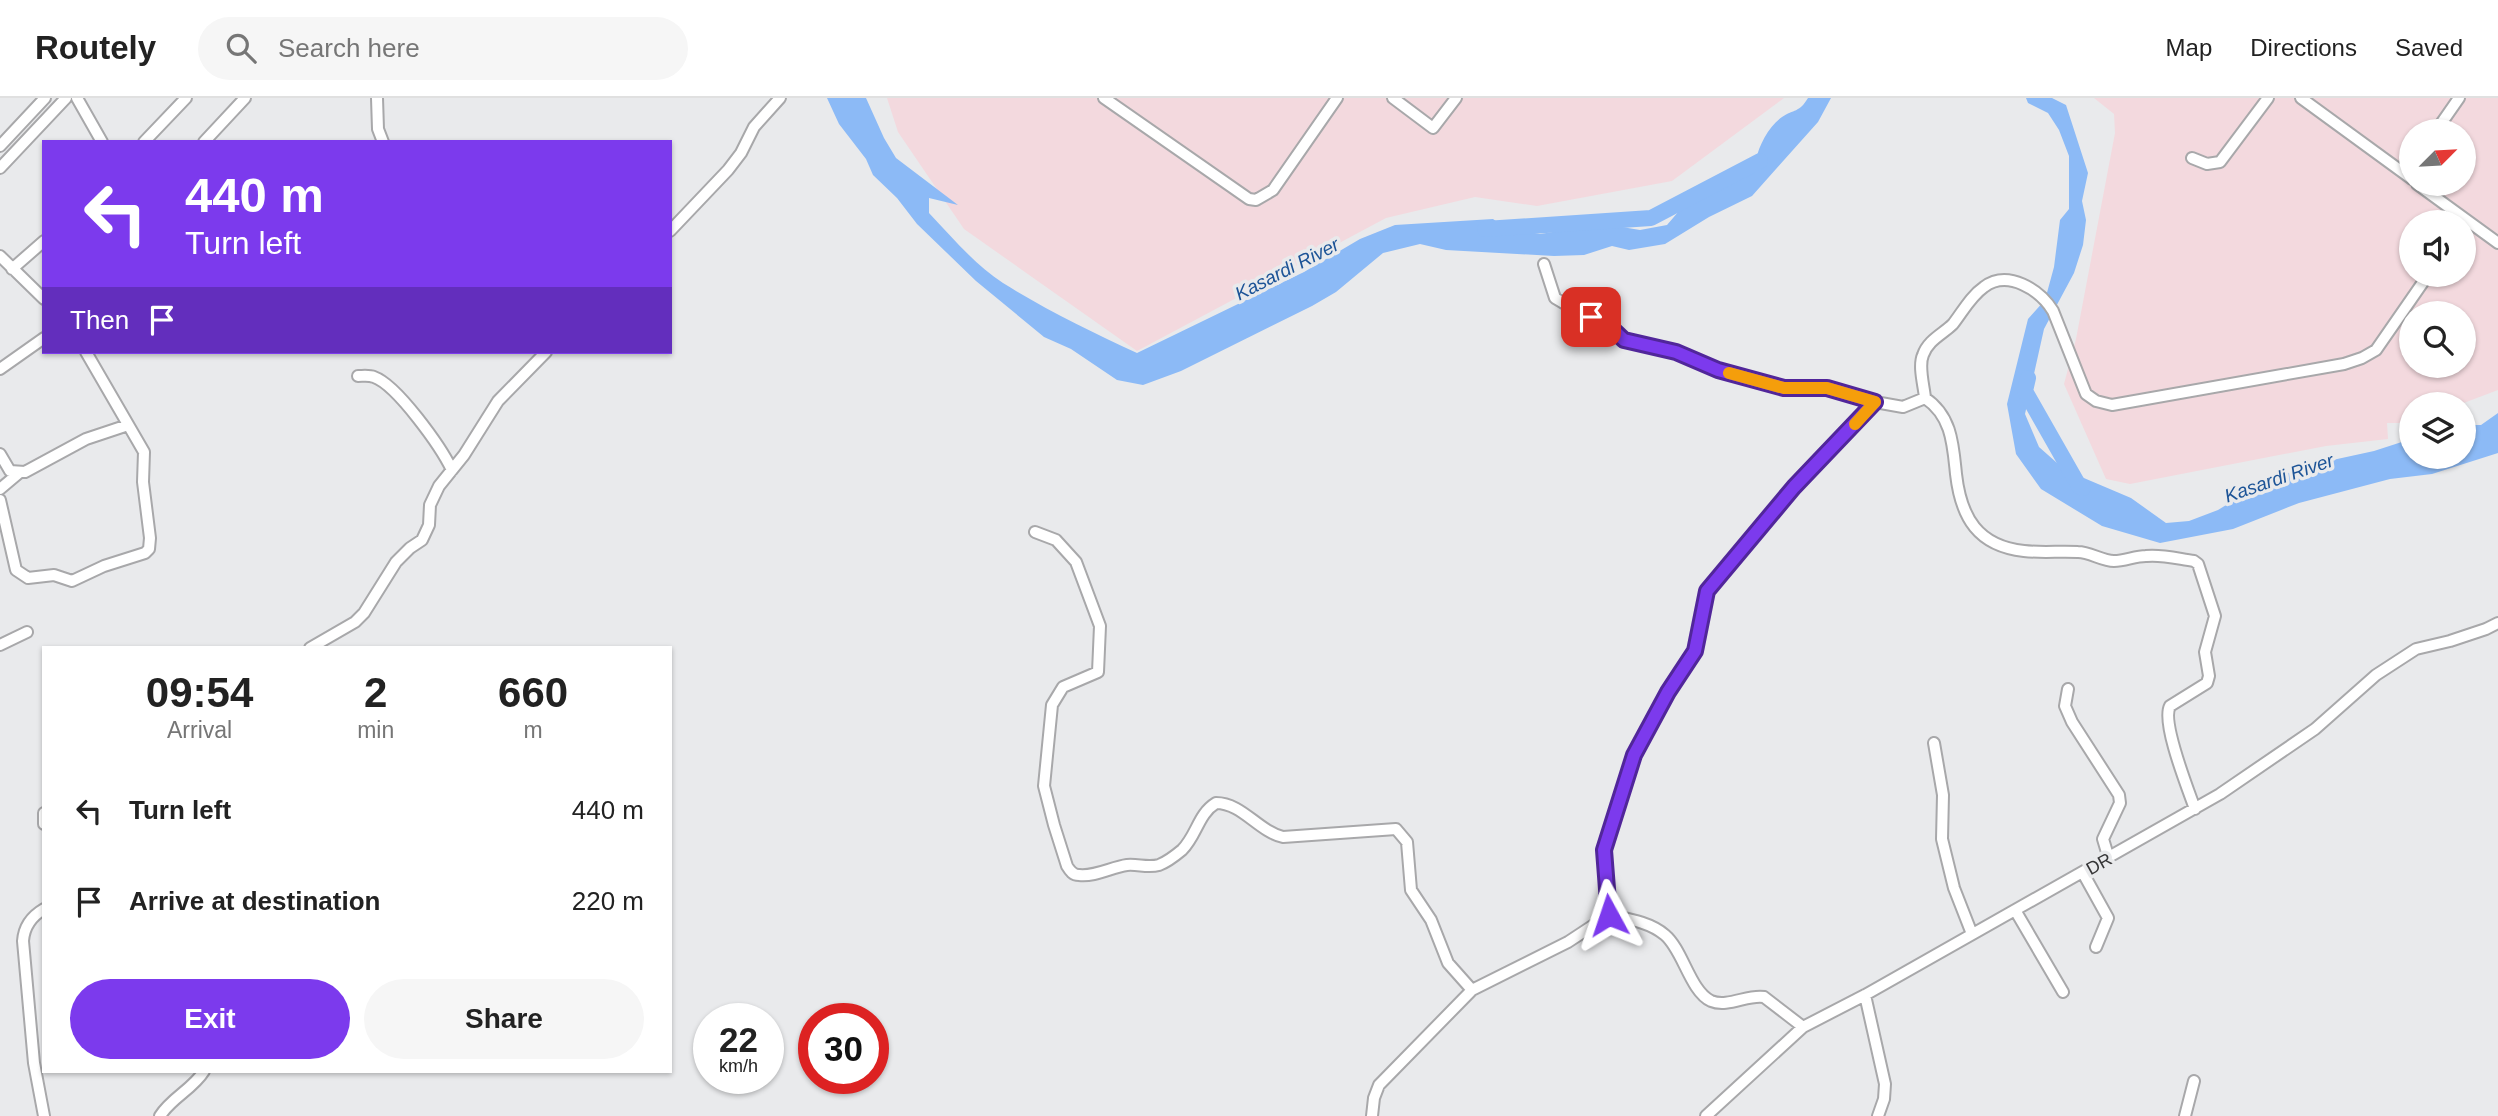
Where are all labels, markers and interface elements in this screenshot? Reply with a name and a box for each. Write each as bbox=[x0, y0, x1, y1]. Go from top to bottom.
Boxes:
search box bbox=[198, 17, 688, 80]
text: Routely bbox=[35, 29, 156, 66]
icon: search bbox=[222, 29, 260, 67]
text: Search here bbox=[278, 33, 420, 63]
text: Map bbox=[2166, 34, 2212, 61]
text: Directions bbox=[2250, 34, 2357, 61]
text: Saved bbox=[2395, 34, 2463, 61]
north arrow bbox=[2399, 119, 2476, 196]
map controls bbox=[2399, 119, 2476, 469]
icon: left bbox=[70, 168, 161, 259]
text: 440 m bbox=[185, 168, 324, 222]
button: sound bbox=[2399, 210, 2476, 287]
text: Turn left bbox=[185, 225, 301, 261]
water label: Kasardi River bbox=[1231, 233, 1343, 304]
pin bbox=[1561, 287, 1621, 347]
icon: arrive bbox=[1572, 298, 1610, 336]
icon: arrive bbox=[143, 301, 181, 339]
button: search bbox=[2399, 301, 2476, 378]
text: Then bbox=[70, 305, 129, 335]
button: layers bbox=[2399, 392, 2476, 469]
water label: Kasardi River bbox=[2222, 449, 2337, 506]
text: 09:54 bbox=[146, 669, 253, 716]
text: 2 bbox=[364, 669, 387, 716]
text: 660 bbox=[498, 669, 568, 716]
text: Arrival bbox=[167, 717, 232, 743]
text: min bbox=[357, 717, 394, 743]
text: m bbox=[524, 717, 543, 743]
icon: left bbox=[70, 792, 108, 830]
text: Turn left bbox=[129, 795, 231, 825]
text: 440 m bbox=[572, 795, 644, 825]
street label: DR bbox=[2083, 849, 2115, 879]
position arrow bbox=[1572, 878, 1646, 952]
icon: arrive bbox=[70, 883, 108, 921]
text: Arrive at destination bbox=[129, 886, 380, 916]
text: 220 m bbox=[572, 886, 644, 916]
button: Exit bbox=[70, 979, 350, 1059]
button: Share bbox=[364, 979, 644, 1059]
speed limit sign: 30 bbox=[798, 1003, 889, 1094]
text: 22 bbox=[719, 1020, 758, 1059]
text: km/h bbox=[719, 1056, 758, 1076]

